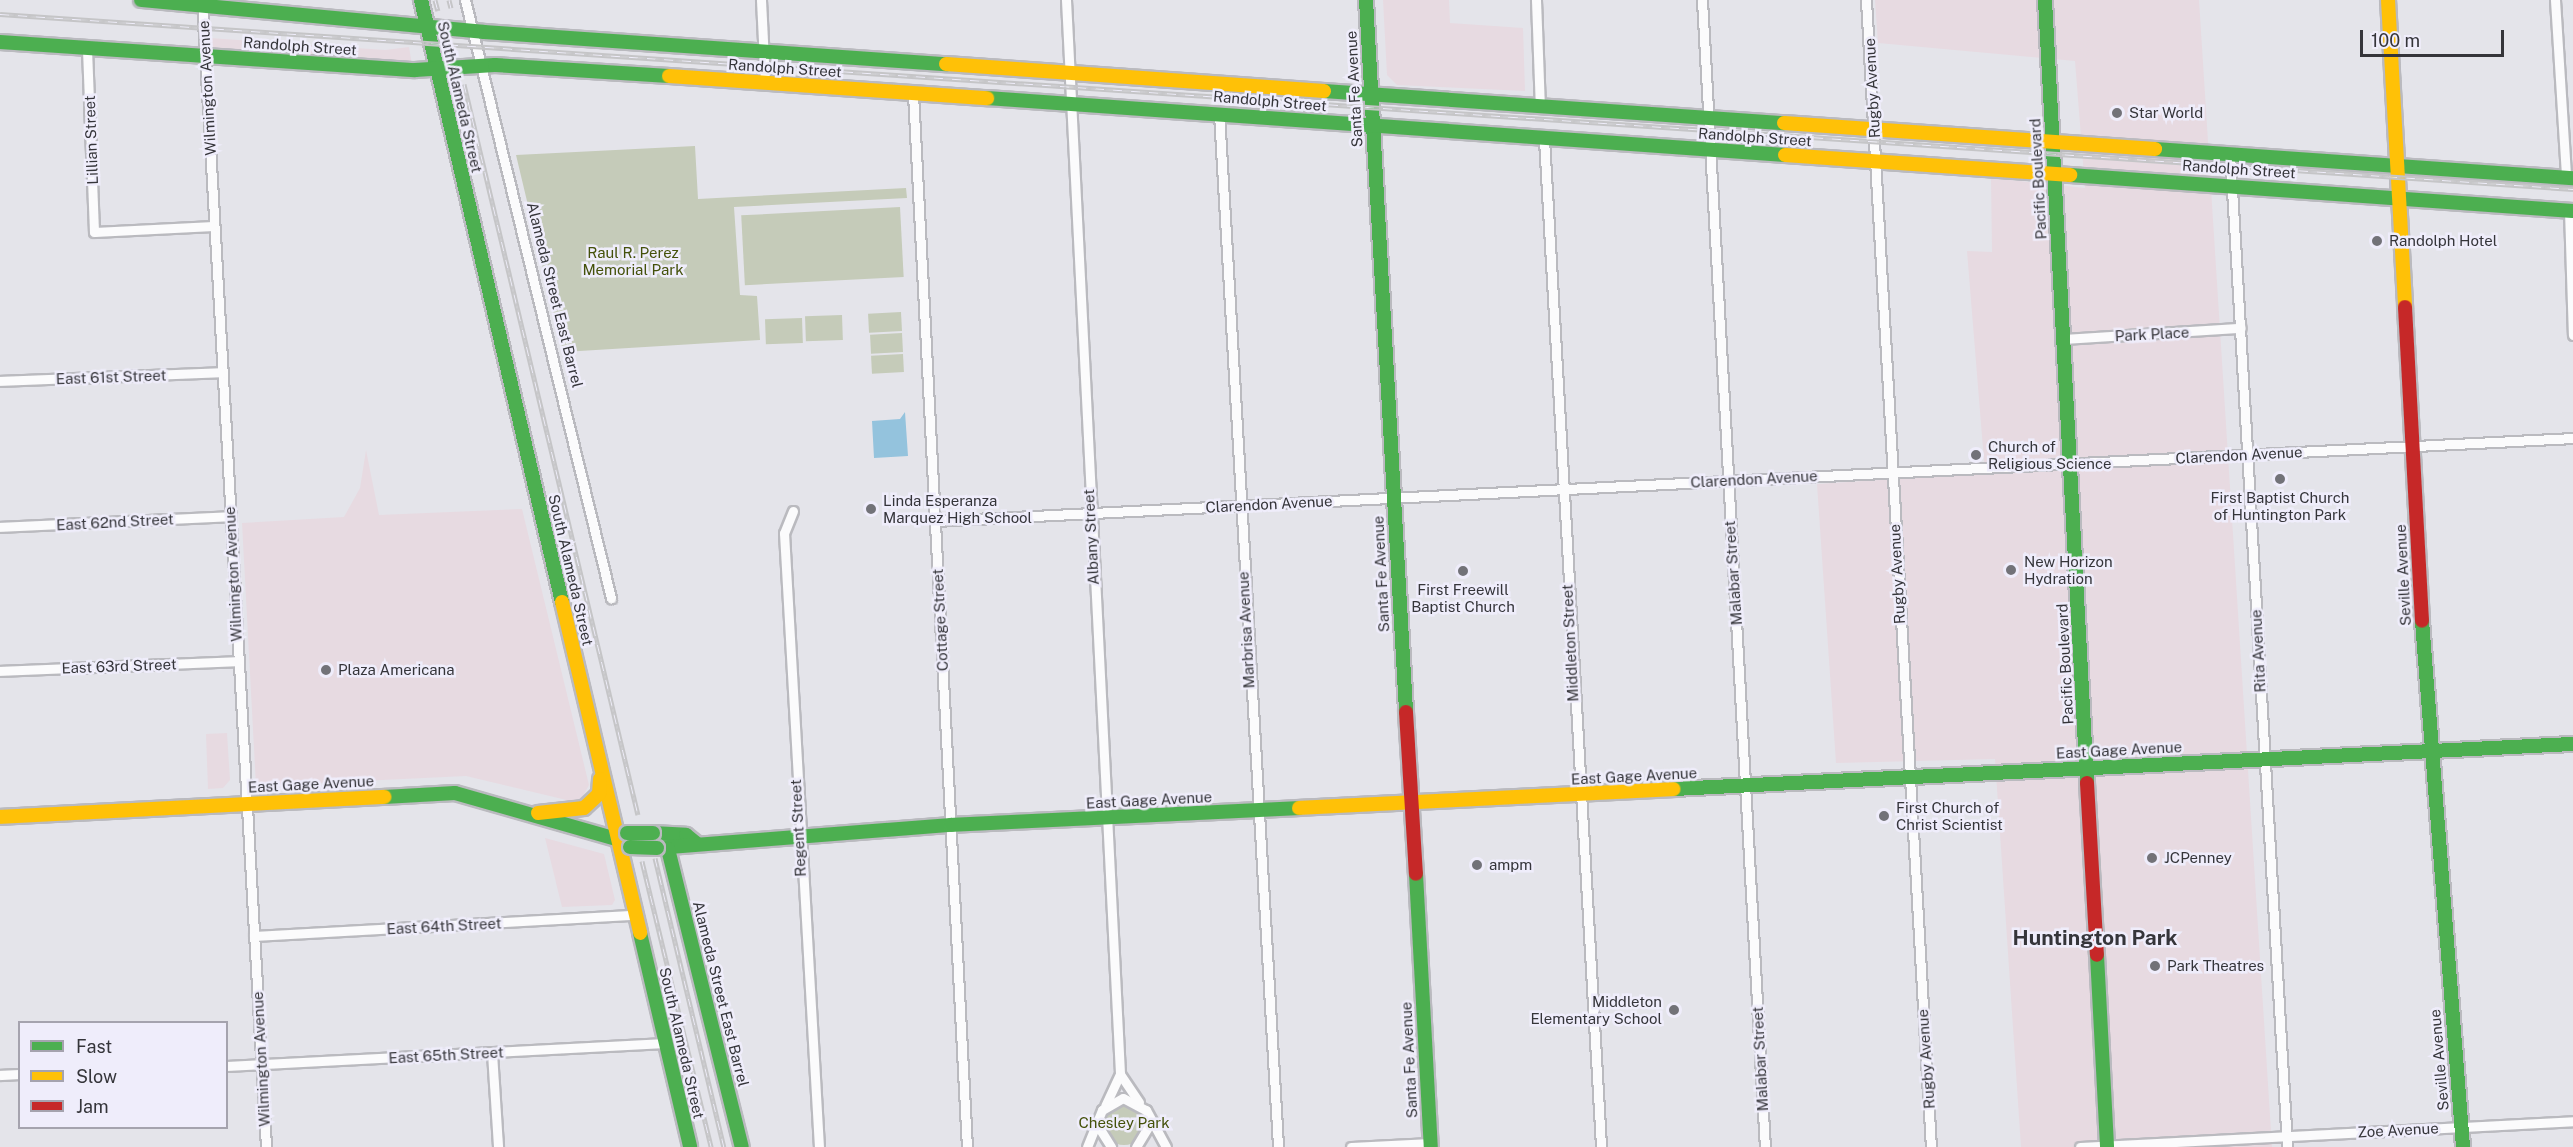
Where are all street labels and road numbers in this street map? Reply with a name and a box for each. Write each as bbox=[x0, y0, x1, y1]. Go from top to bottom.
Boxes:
street label: South Alameda Street bbox=[434, 19, 486, 175]
street label: Wilmington Avenue bbox=[194, 20, 220, 156]
street label: Santa Fe Avenue bbox=[1342, 30, 1366, 148]
street label: Randolph Street bbox=[243, 33, 357, 59]
street label: Rugby Avenue bbox=[1860, 38, 1884, 138]
street label: Randolph Street bbox=[728, 55, 842, 81]
street label: Randolph Street bbox=[1212, 87, 1328, 115]
street label: Lillian Street bbox=[80, 95, 102, 185]
street label: Pacific Boulevard bbox=[2026, 118, 2050, 240]
street label: Randolph Street bbox=[1698, 124, 1812, 150]
street label: Randolph Street bbox=[2182, 156, 2296, 182]
street label: Alameda Street East Barrel bbox=[523, 200, 587, 390]
street label: Park Place bbox=[2114, 323, 2190, 345]
street label: East 61st Street bbox=[55, 366, 167, 388]
street label: Clarendon Avenue bbox=[2175, 443, 2303, 467]
street label: Clarendon Avenue bbox=[1690, 467, 1818, 491]
street label: Albany Street bbox=[1079, 489, 1103, 585]
street label: South Alameda Street bbox=[545, 492, 597, 648]
street label: Clarendon Avenue bbox=[1205, 492, 1333, 516]
street label: Wilmington Avenue bbox=[220, 506, 246, 642]
street label: East 62nd Street bbox=[56, 510, 174, 534]
street label: Santa Fe Avenue bbox=[1369, 515, 1393, 633]
street label: Malabar Street bbox=[1720, 520, 1746, 626]
street label: Rugby Avenue bbox=[1885, 524, 1909, 624]
street label: Seville Avenue bbox=[2391, 524, 2415, 626]
street label: Cottage Street bbox=[928, 568, 952, 672]
street label: Marbrisa Avenue bbox=[1234, 571, 1258, 689]
street label: Middleton Street bbox=[1558, 584, 1582, 702]
street label: Pacific Boulevard bbox=[2053, 603, 2077, 725]
street label: Rita Avenue bbox=[2247, 609, 2269, 693]
street label: East 63rd Street bbox=[61, 655, 177, 677]
street label: East Gage Avenue bbox=[2055, 738, 2183, 762]
street label: East Gage Avenue bbox=[1570, 764, 1698, 788]
street label: East Gage Avenue bbox=[247, 772, 375, 796]
street label: Regent Street bbox=[786, 779, 810, 877]
street label: East Gage Avenue bbox=[1085, 788, 1213, 812]
street label: Alameda Street East Barrel bbox=[689, 899, 753, 1089]
street label: East 64th Street bbox=[386, 914, 502, 938]
street label: South Alameda Street bbox=[656, 965, 708, 1121]
street label: Wilmington Avenue bbox=[248, 991, 274, 1127]
street label: Santa Fe Avenue bbox=[1397, 1001, 1421, 1119]
street label: Malabar Street bbox=[1748, 1006, 1772, 1112]
street label: Rugby Avenue bbox=[1914, 1008, 1938, 1110]
street label: Seville Avenue bbox=[2426, 1008, 2452, 1112]
street label: East 65th Street bbox=[388, 1043, 504, 1067]
street label: Zoe Avenue bbox=[2357, 1119, 2439, 1141]

